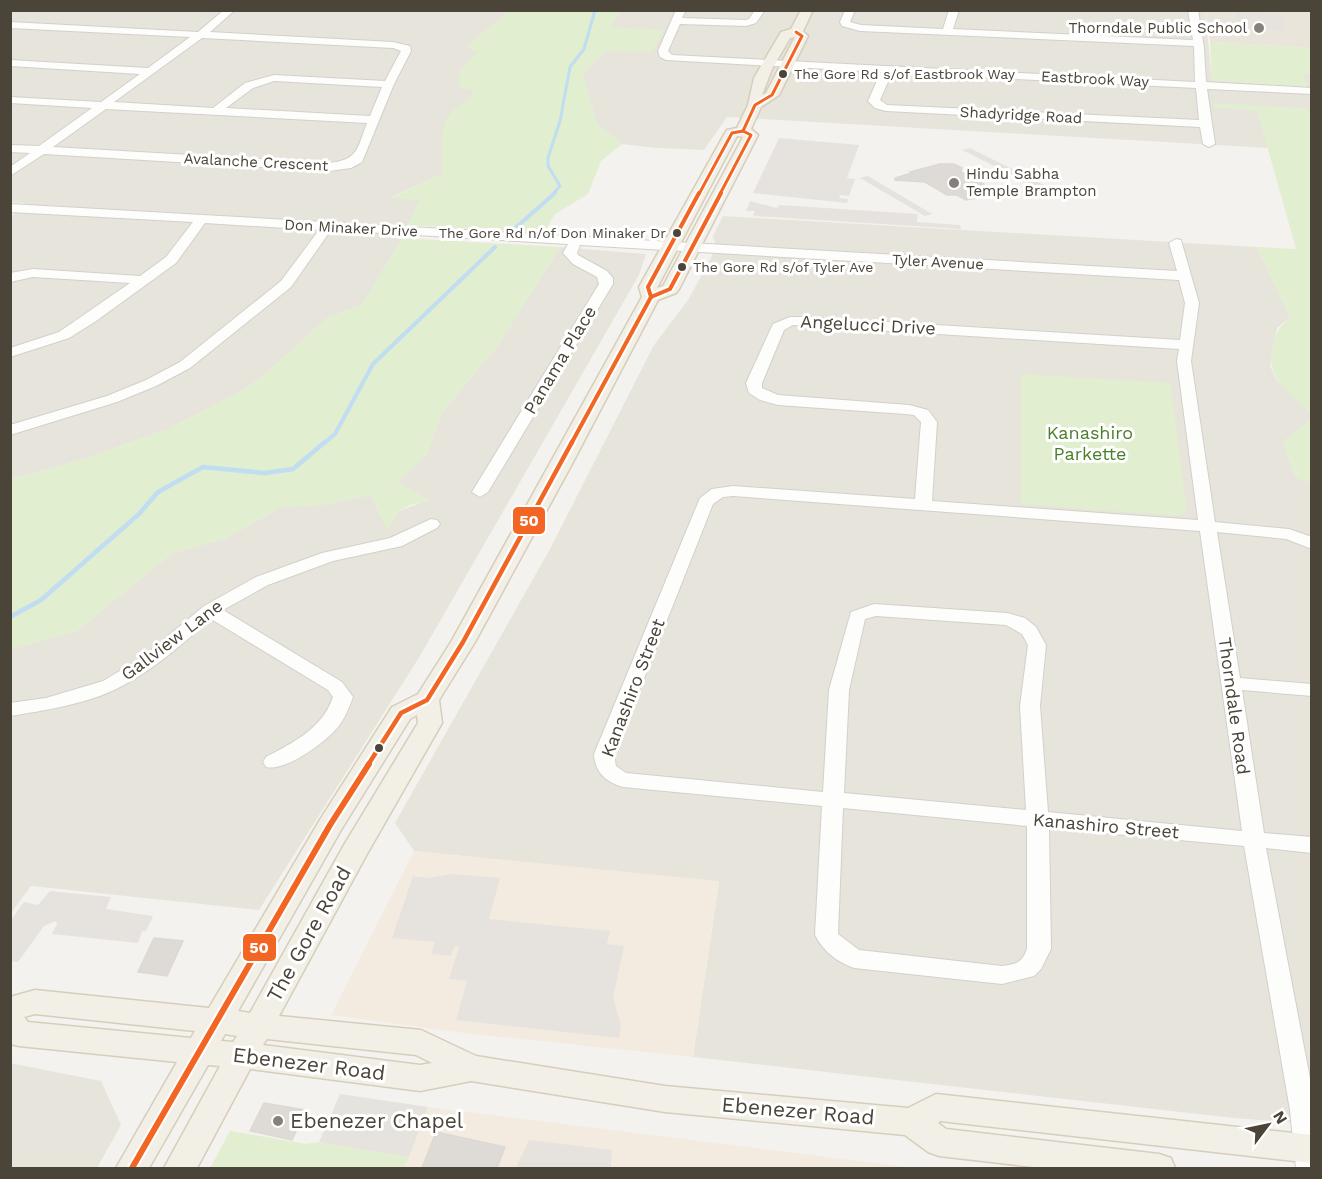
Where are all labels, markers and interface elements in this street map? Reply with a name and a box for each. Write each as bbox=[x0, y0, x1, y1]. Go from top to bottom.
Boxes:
place label: Thorndale Public School bbox=[1068, 19, 1247, 37]
marker: Thorndale Public School bbox=[1252, 21, 1266, 35]
place label: The Gore Rd s/of Eastbrook Way bbox=[794, 66, 1016, 82]
street label: Eastbrook Way bbox=[1041, 67, 1150, 91]
marker: The Gore Rd s/of Eastbrook Way bbox=[777, 68, 789, 80]
street label: Shadyridge Road bbox=[959, 103, 1083, 127]
street label: Avalanche Crescent bbox=[183, 149, 329, 175]
place label: Hindu Sabha Temple Brampton bbox=[966, 165, 1096, 200]
marker: Hindu Sabha Temple Brampton bbox=[947, 176, 961, 190]
street label: Don Minaker Drive bbox=[284, 216, 418, 240]
place label: The Gore Rd n/of Don Minaker Dr bbox=[439, 225, 666, 241]
marker: The Gore Rd n/of Don Minaker Dr bbox=[671, 227, 683, 239]
street label: Tyler Avenue bbox=[892, 251, 984, 273]
place label: The Gore Rd s/of Tyler Ave bbox=[693, 259, 873, 275]
marker: The Gore Rd s/of Tyler Ave bbox=[676, 261, 688, 273]
street label: Panama Place bbox=[519, 302, 600, 418]
street label: Angelucci Drive bbox=[800, 310, 936, 339]
park label: Kanashiro Parkette bbox=[1047, 422, 1133, 464]
line badge: 50 bbox=[512, 506, 546, 535]
text: 50 bbox=[519, 511, 539, 530]
street label: Gallview Lane bbox=[117, 595, 227, 685]
street label: Kanashiro Street bbox=[596, 615, 669, 760]
street label: Thorndale Road bbox=[1214, 636, 1255, 776]
unlabelled marker bbox=[373, 742, 385, 754]
street label: Kanashiro Street bbox=[1032, 809, 1180, 842]
street label: The Gore Road bbox=[261, 862, 356, 1006]
line badge: 50 bbox=[242, 933, 277, 962]
text: 50 bbox=[249, 938, 269, 957]
street label: Ebenezer Road bbox=[231, 1042, 387, 1085]
street label: Ebenezer Road bbox=[721, 1091, 876, 1130]
north arrow bbox=[1238, 1095, 1298, 1155]
text: N bbox=[1269, 1107, 1291, 1127]
place label: Ebenezer Chapel bbox=[290, 1108, 464, 1133]
marker: Ebenezer Chapel bbox=[271, 1114, 285, 1128]

